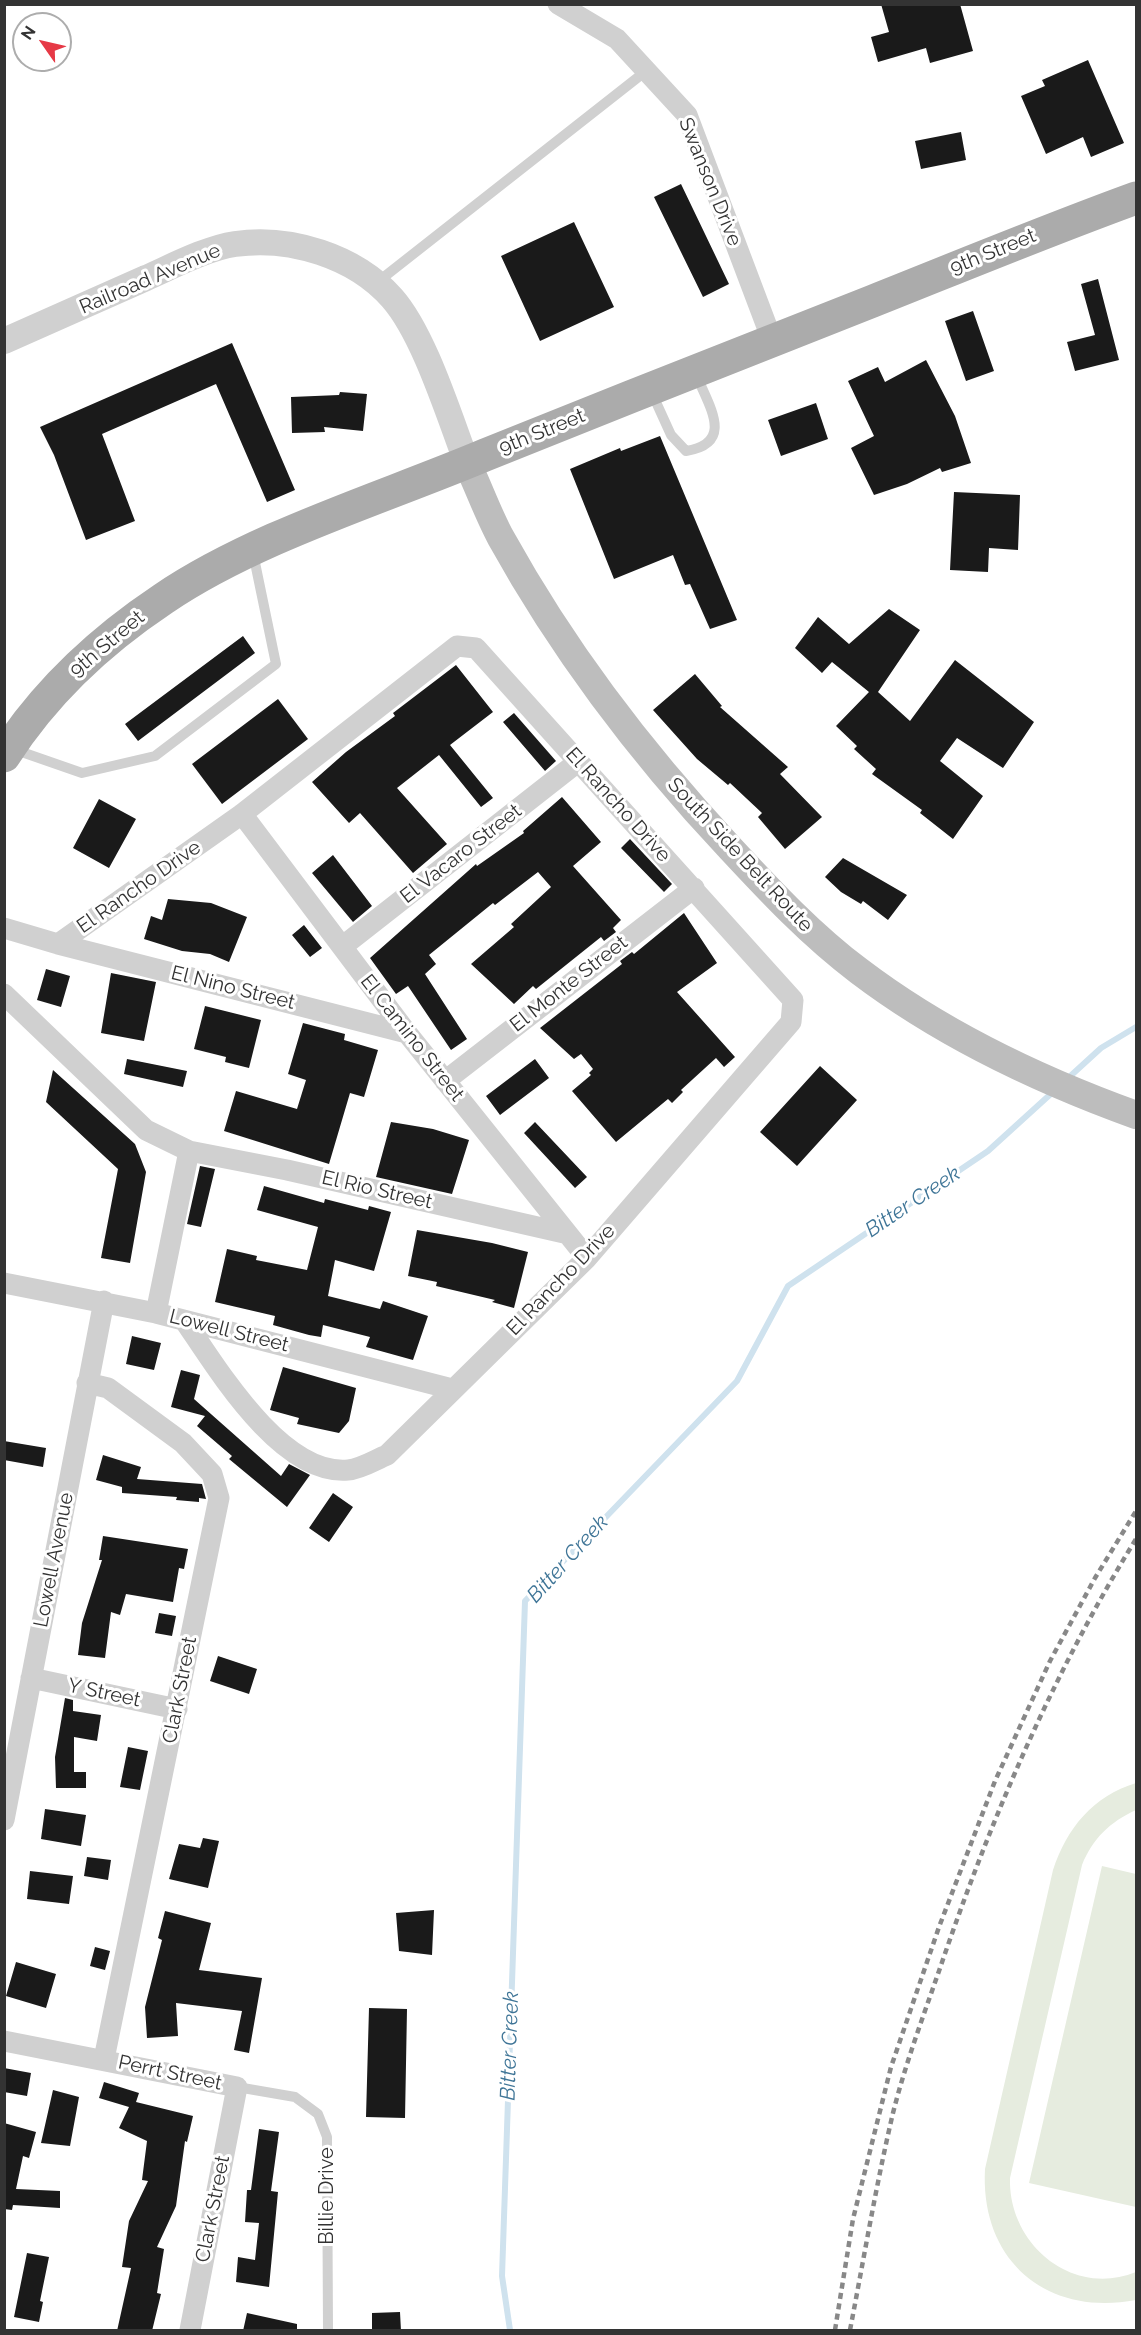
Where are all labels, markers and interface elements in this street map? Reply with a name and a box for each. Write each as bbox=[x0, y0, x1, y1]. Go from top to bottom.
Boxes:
north arrow bbox=[12, 12, 72, 72]
text: N bbox=[17, 22, 40, 43]
street label: Swanson Drive bbox=[673, 114, 747, 250]
street label: 9th Street bbox=[946, 224, 1040, 280]
street label: Railroad Avenue bbox=[76, 238, 224, 320]
street label: 9th Street bbox=[495, 404, 589, 460]
street label: 9th Street bbox=[65, 606, 149, 682]
street label: El Rancho Drive bbox=[560, 743, 676, 867]
street label: South Side Belt Route bbox=[662, 773, 818, 937]
street label: El Vacaro Street bbox=[396, 799, 526, 909]
street label: El Rancho Drive bbox=[73, 835, 205, 939]
street label: El Monte Street bbox=[506, 931, 632, 1037]
street label: El Nino Street bbox=[169, 961, 297, 1015]
street label: El Camino Street bbox=[355, 970, 469, 1106]
water label: Bitter Creek bbox=[861, 1161, 965, 1243]
street label: El Rio Street bbox=[319, 1166, 435, 1214]
street label: El Rancho Drive bbox=[502, 1219, 620, 1341]
street label: Lowell Street bbox=[167, 1305, 291, 1357]
street label: Lowell Avenue bbox=[29, 1491, 79, 1629]
water label: Bitter Creek bbox=[522, 1510, 614, 1608]
street label: Clark Street bbox=[158, 1635, 202, 1745]
street label: Y Street bbox=[66, 1674, 142, 1712]
water label: Bitter Creek bbox=[496, 1991, 524, 2101]
street label: Perrt Street bbox=[116, 2050, 224, 2096]
street label: Billie Drive bbox=[315, 2147, 339, 2245]
street label: Clark Street bbox=[191, 2154, 235, 2264]

